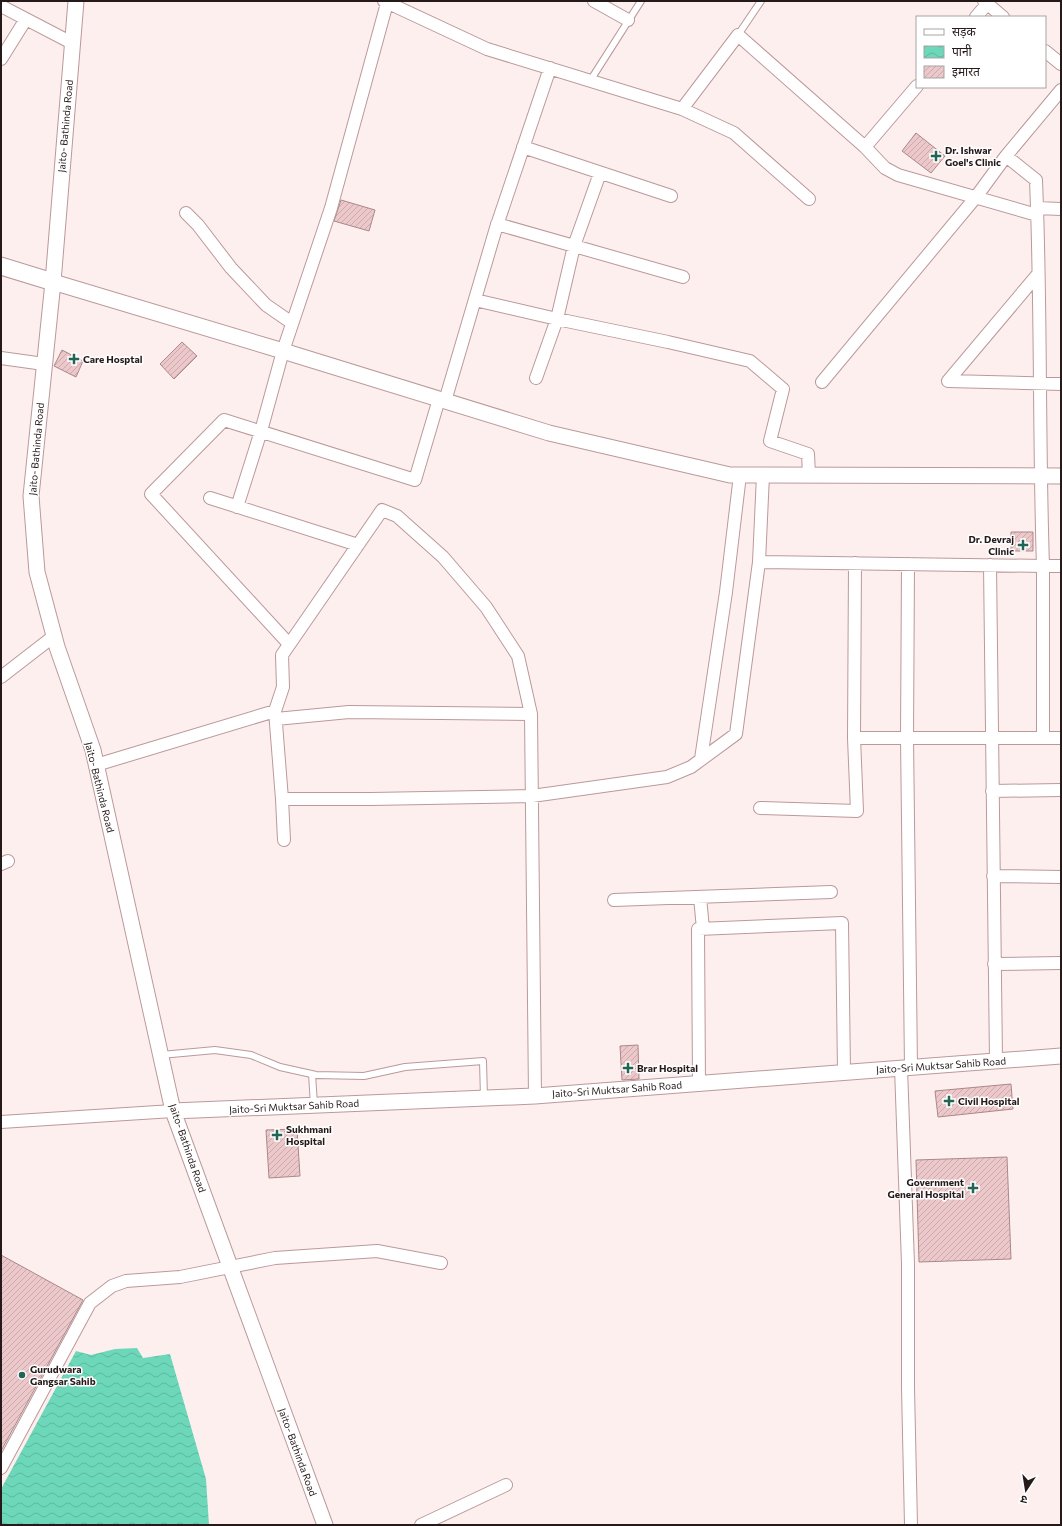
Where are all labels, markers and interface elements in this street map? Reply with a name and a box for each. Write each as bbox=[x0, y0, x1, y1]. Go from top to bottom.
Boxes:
legend bbox=[916, 16, 1046, 88]
text: सड़क bbox=[952, 24, 977, 39]
text: पानी bbox=[952, 44, 973, 58]
text: इमारत bbox=[952, 64, 981, 79]
street label: Jaito- Bathinda Road bbox=[55, 79, 75, 173]
place label: Dr. Ishwar Goel's Clinic bbox=[945, 144, 1001, 168]
marker: Dr. Ishwar Goel's Clinic bbox=[930, 150, 942, 162]
marker: Care Hosptal bbox=[68, 353, 80, 365]
place label: Care Hosptal bbox=[83, 353, 143, 365]
street label: Jaito- Bathinda Road bbox=[26, 402, 46, 496]
place label: Dr. Devraj Clinic bbox=[969, 533, 1014, 557]
marker: Dr. Devraj Clinic bbox=[1017, 539, 1029, 551]
street label: Jaito- Bathinda Road bbox=[83, 740, 117, 834]
street label: Jaito-Sri Muktsar Sahib Road bbox=[876, 1054, 1007, 1076]
marker: Brar Hospital bbox=[622, 1062, 634, 1074]
place label: Brar Hospital bbox=[637, 1062, 698, 1074]
street label: Jaito-Sri Muktsar Sahib Road bbox=[552, 1078, 683, 1100]
marker: Civil Hospital bbox=[943, 1095, 955, 1107]
place label: Civil Hospital bbox=[958, 1095, 1020, 1107]
street label: Jaito-Sri Muktsar Sahib Road bbox=[229, 1097, 360, 1115]
street label: Jaito- Bathinda Road bbox=[167, 1102, 209, 1194]
place label: Sukhmani Hospital bbox=[286, 1123, 332, 1147]
marker: Sukhmani Hospital bbox=[271, 1129, 283, 1141]
place label: Government General Hospital bbox=[888, 1176, 964, 1200]
marker: Government General Hospital bbox=[967, 1182, 979, 1194]
place label: Gurudwara Gangsar Sahib bbox=[30, 1363, 96, 1387]
marker: Gurudwara Gangsar Sahib bbox=[17, 1370, 27, 1380]
street label: Jaito- Bathinda Road bbox=[276, 1406, 320, 1498]
north arrow bbox=[1006, 1470, 1046, 1510]
text: उ bbox=[1019, 1493, 1028, 1507]

